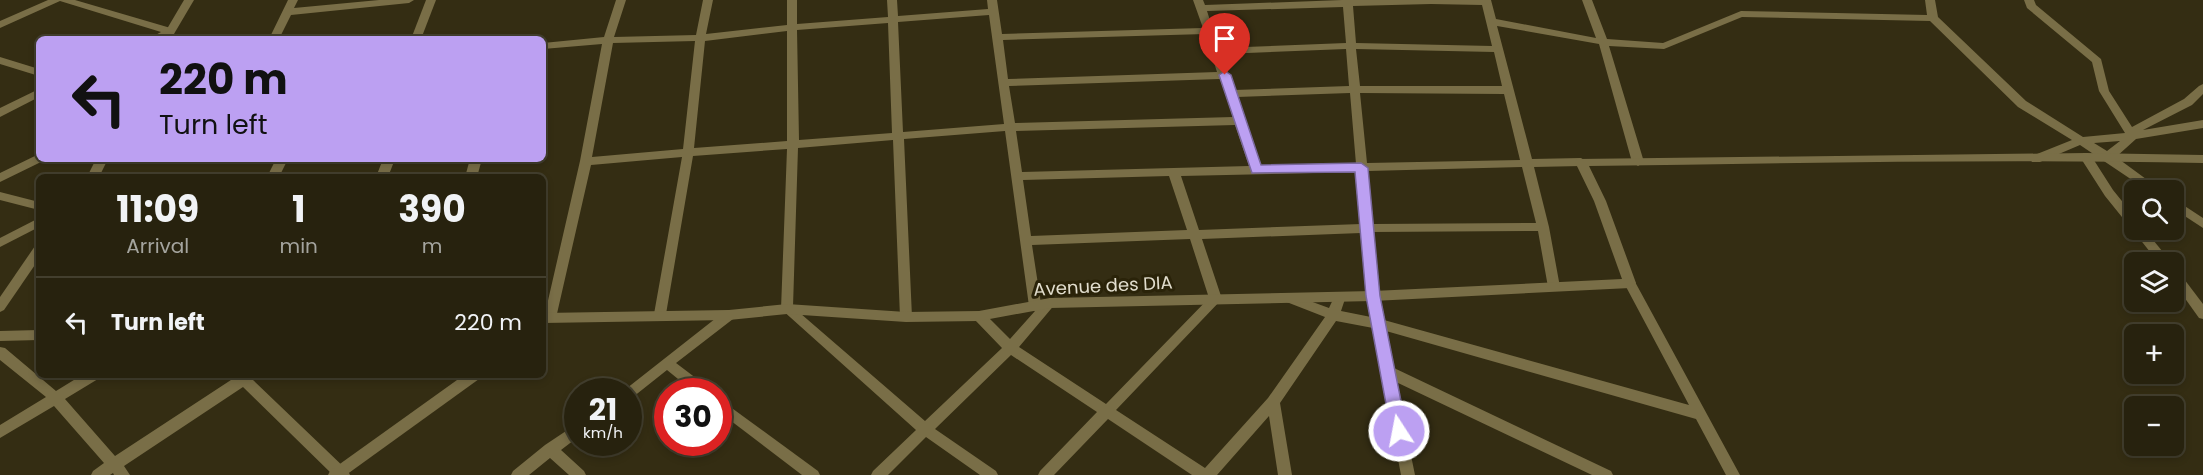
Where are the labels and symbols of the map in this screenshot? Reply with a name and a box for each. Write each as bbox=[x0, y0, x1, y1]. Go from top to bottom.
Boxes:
pin bbox=[1199, 13, 1250, 75]
street label: Avenue des DIA bbox=[1033, 269, 1173, 302]
speed limit sign: 30 bbox=[654, 378, 732, 456]
position arrow bbox=[1367, 399, 1431, 463]

